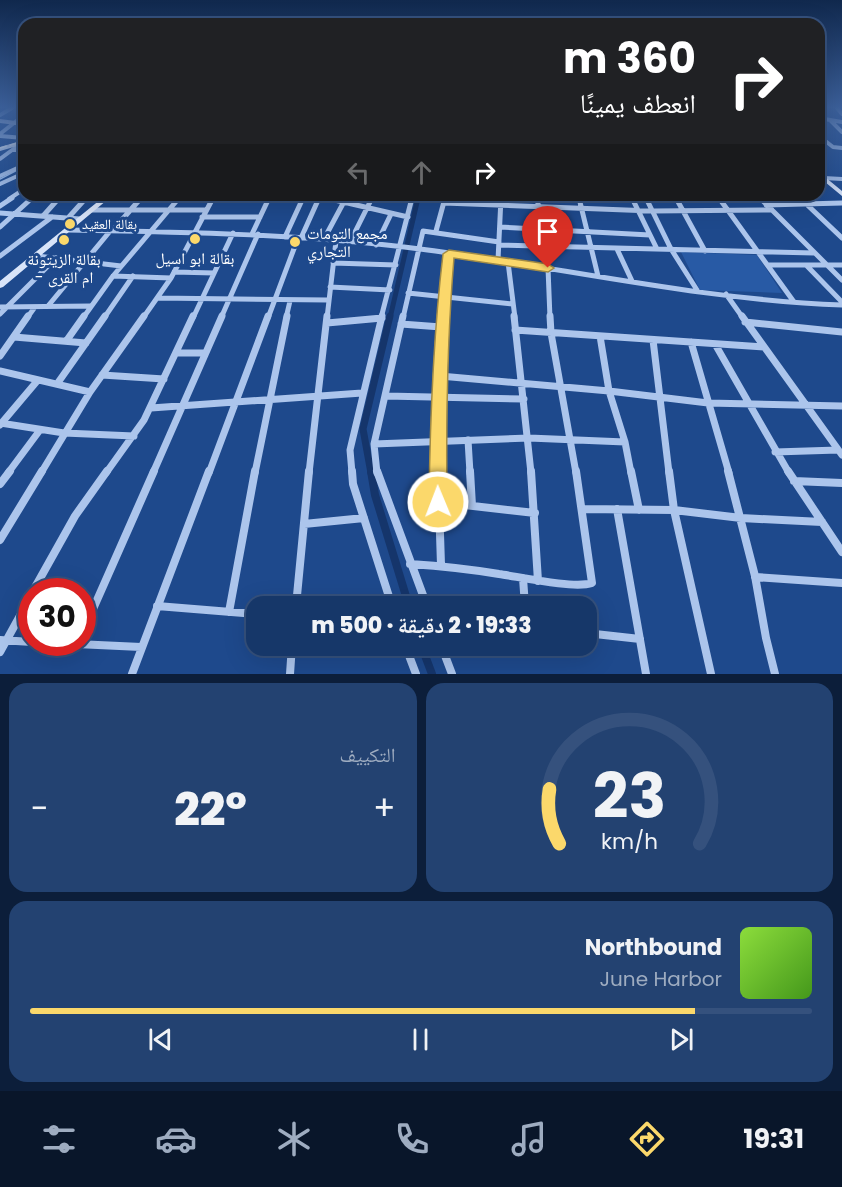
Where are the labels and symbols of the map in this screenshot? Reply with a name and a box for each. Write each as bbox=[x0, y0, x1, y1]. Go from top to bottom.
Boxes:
pin bbox=[522, 206, 573, 268]
place label: بقالة العقيد bbox=[82, 214, 137, 234]
marker: بقالة العقيد bbox=[63, 217, 77, 231]
place label: مجمع التومات التجاري bbox=[307, 222, 388, 264]
marker: بقالة ابو اسيل bbox=[188, 232, 202, 246]
marker: بقالة الزيتونة - ام القرى bbox=[57, 233, 71, 247]
marker: مجمع التومات التجاري bbox=[288, 235, 302, 249]
place label: بقالة ابو اسيل bbox=[155, 247, 235, 270]
place label: بقالة الزيتونة - ام القرى bbox=[27, 248, 101, 289]
position arrow bbox=[406, 470, 470, 534]
speed limit sign: 30 bbox=[18, 578, 96, 656]

